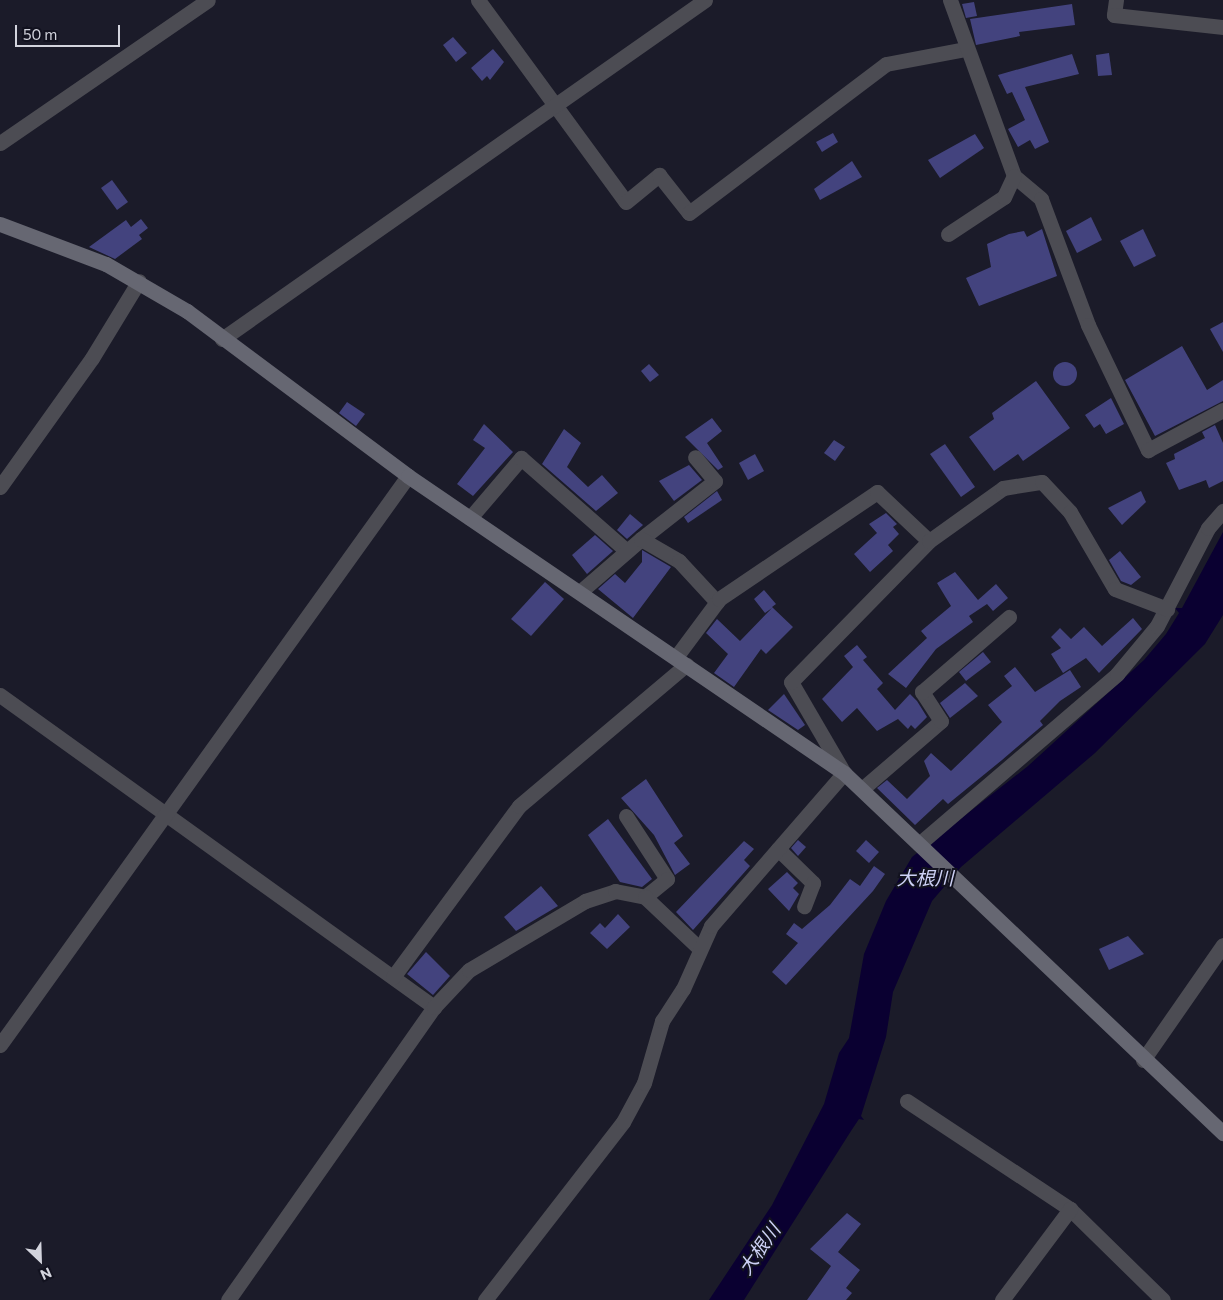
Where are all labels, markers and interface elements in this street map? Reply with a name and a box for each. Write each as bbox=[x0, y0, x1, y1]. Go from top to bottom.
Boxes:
scale bar bbox=[18, 15, 122, 47]
text: 50 m bbox=[23, 25, 57, 43]
water label: 大根川 bbox=[897, 867, 953, 889]
water label: 大根川 bbox=[733, 1219, 785, 1279]
north arrow bbox=[15, 1235, 65, 1285]
text: N bbox=[38, 1264, 55, 1284]

